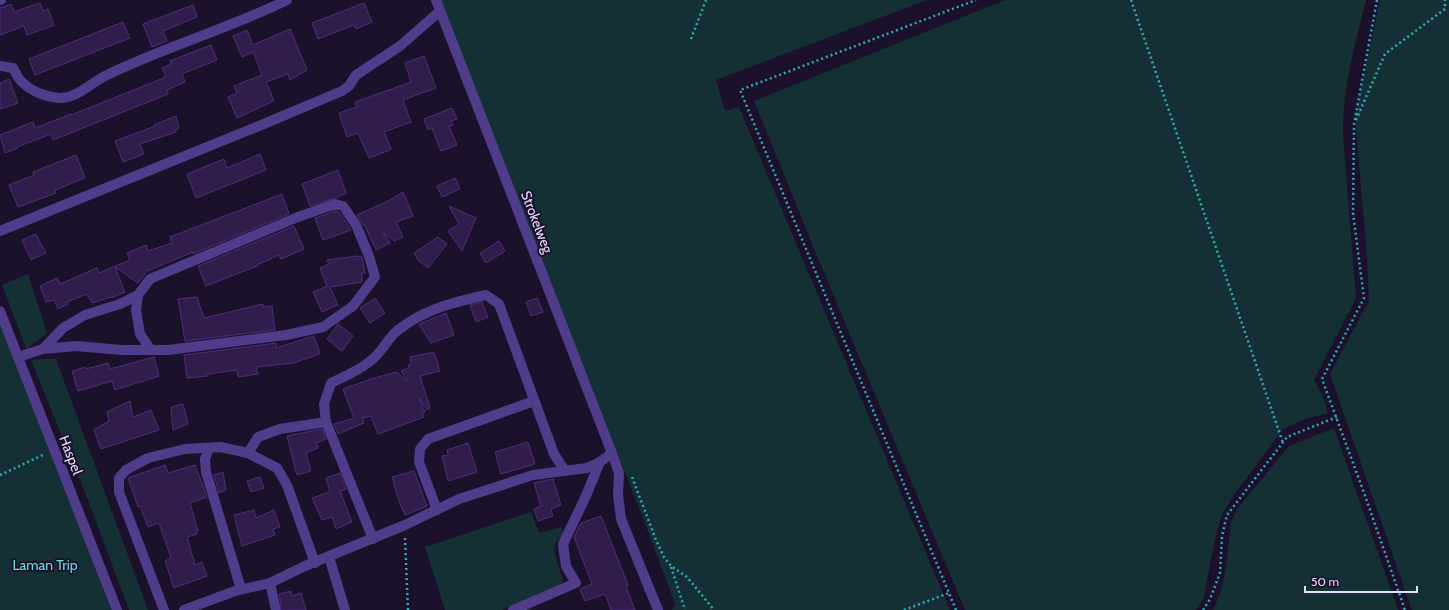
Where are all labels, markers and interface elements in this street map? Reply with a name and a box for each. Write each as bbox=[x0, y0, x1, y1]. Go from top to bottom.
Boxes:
street label: Strokelweg bbox=[517, 188, 557, 257]
street label: Haspel bbox=[55, 433, 87, 478]
park label: Laman Trip bbox=[12, 556, 78, 574]
scale bar bbox=[1305, 568, 1417, 594]
text: 50 m bbox=[1311, 574, 1339, 589]

